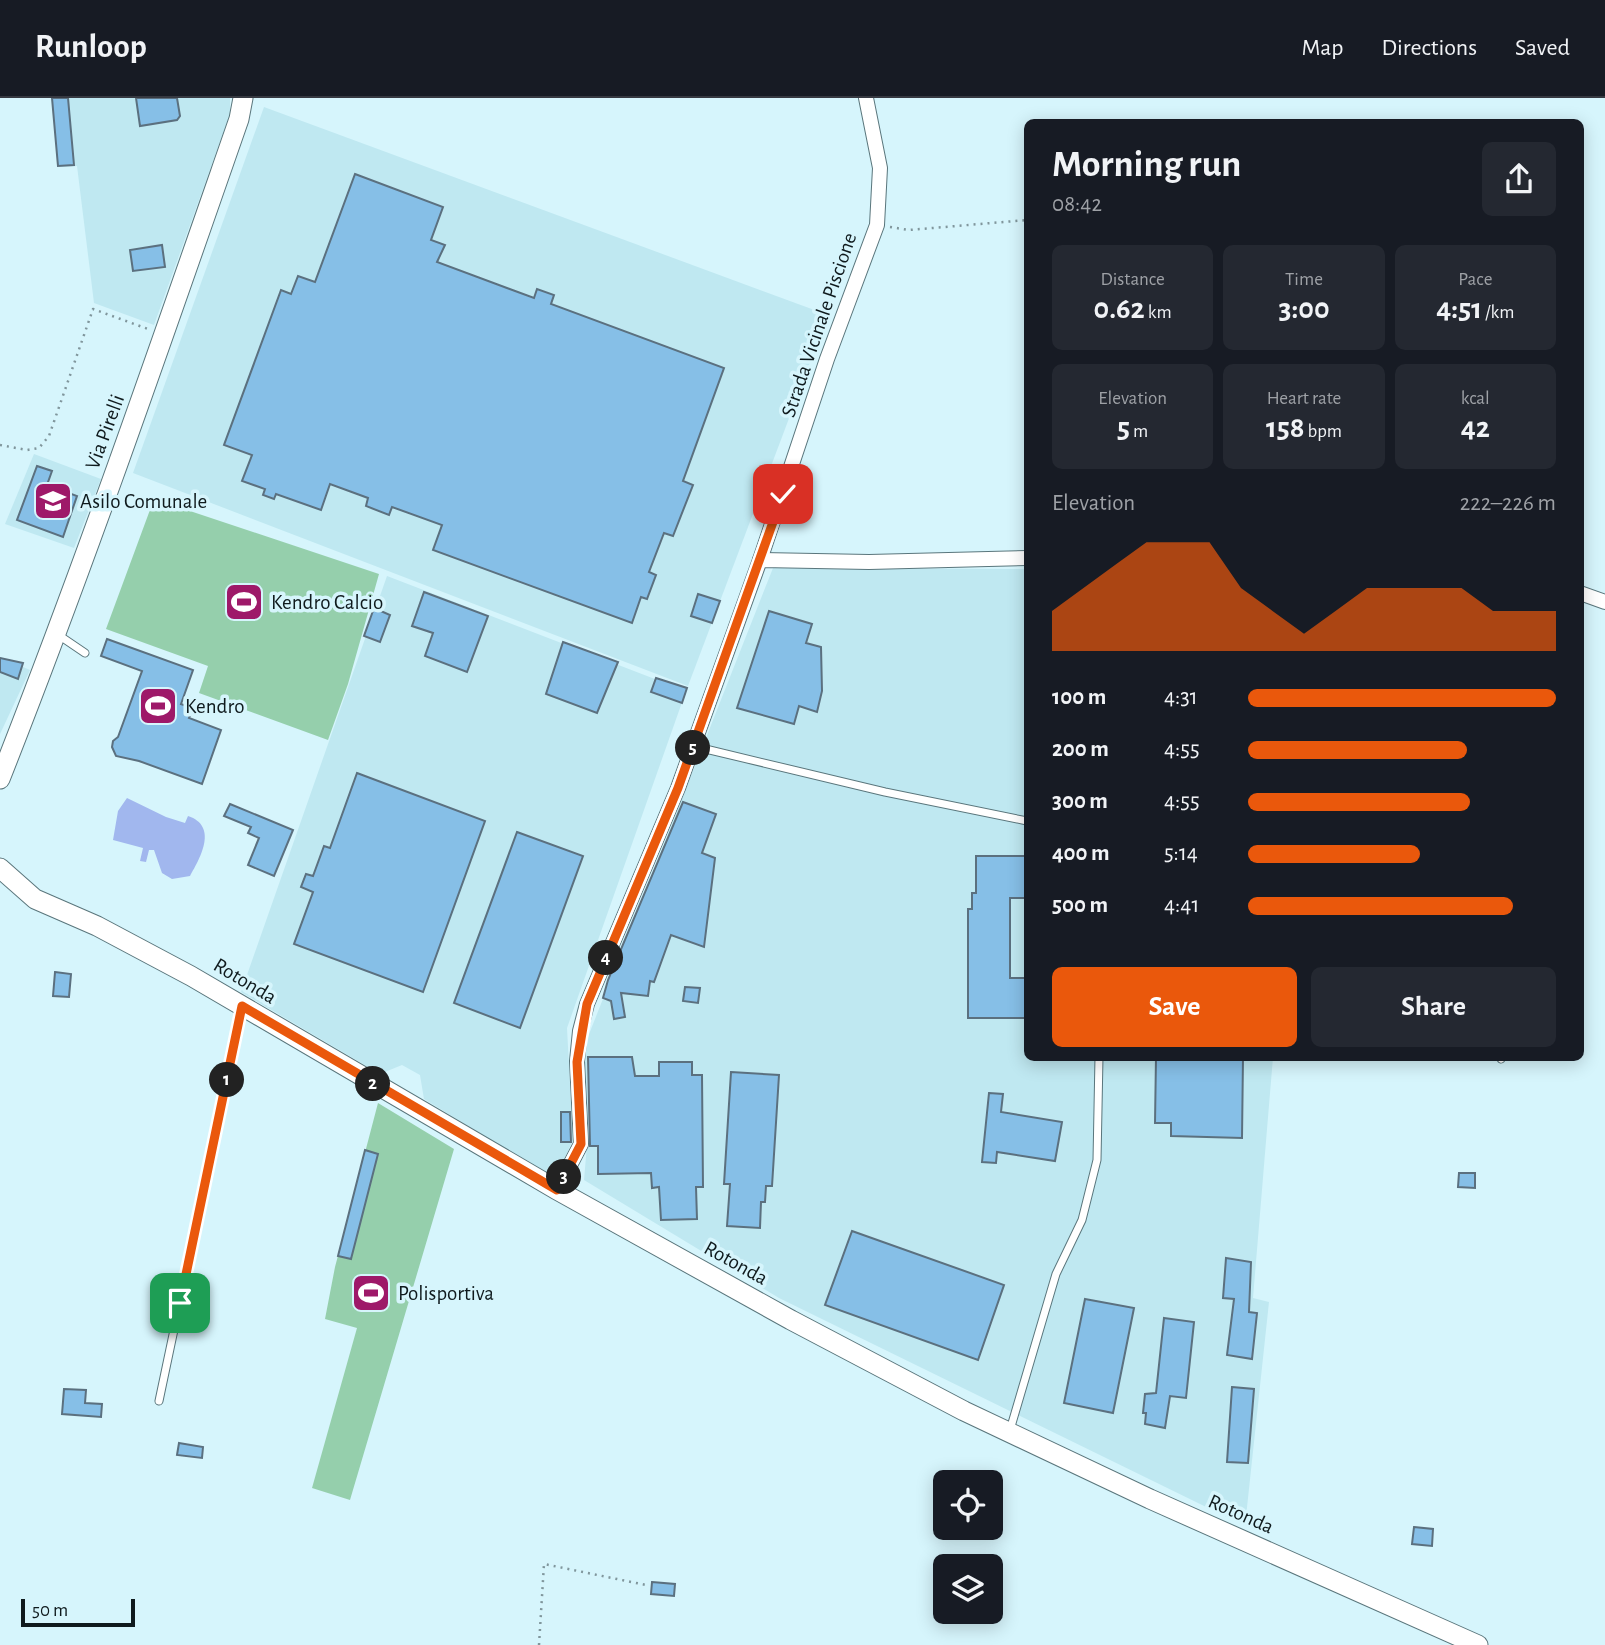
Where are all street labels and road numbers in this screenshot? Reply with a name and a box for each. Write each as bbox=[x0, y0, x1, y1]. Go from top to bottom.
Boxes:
street label: Strada Vicinale Piscione bbox=[778, 230, 860, 420]
street label: Via Pirelli bbox=[82, 392, 128, 472]
street label: Rotonda bbox=[210, 954, 280, 1008]
street label: Rotonda bbox=[701, 1237, 772, 1289]
street label: Rotonda bbox=[1205, 1490, 1277, 1538]

